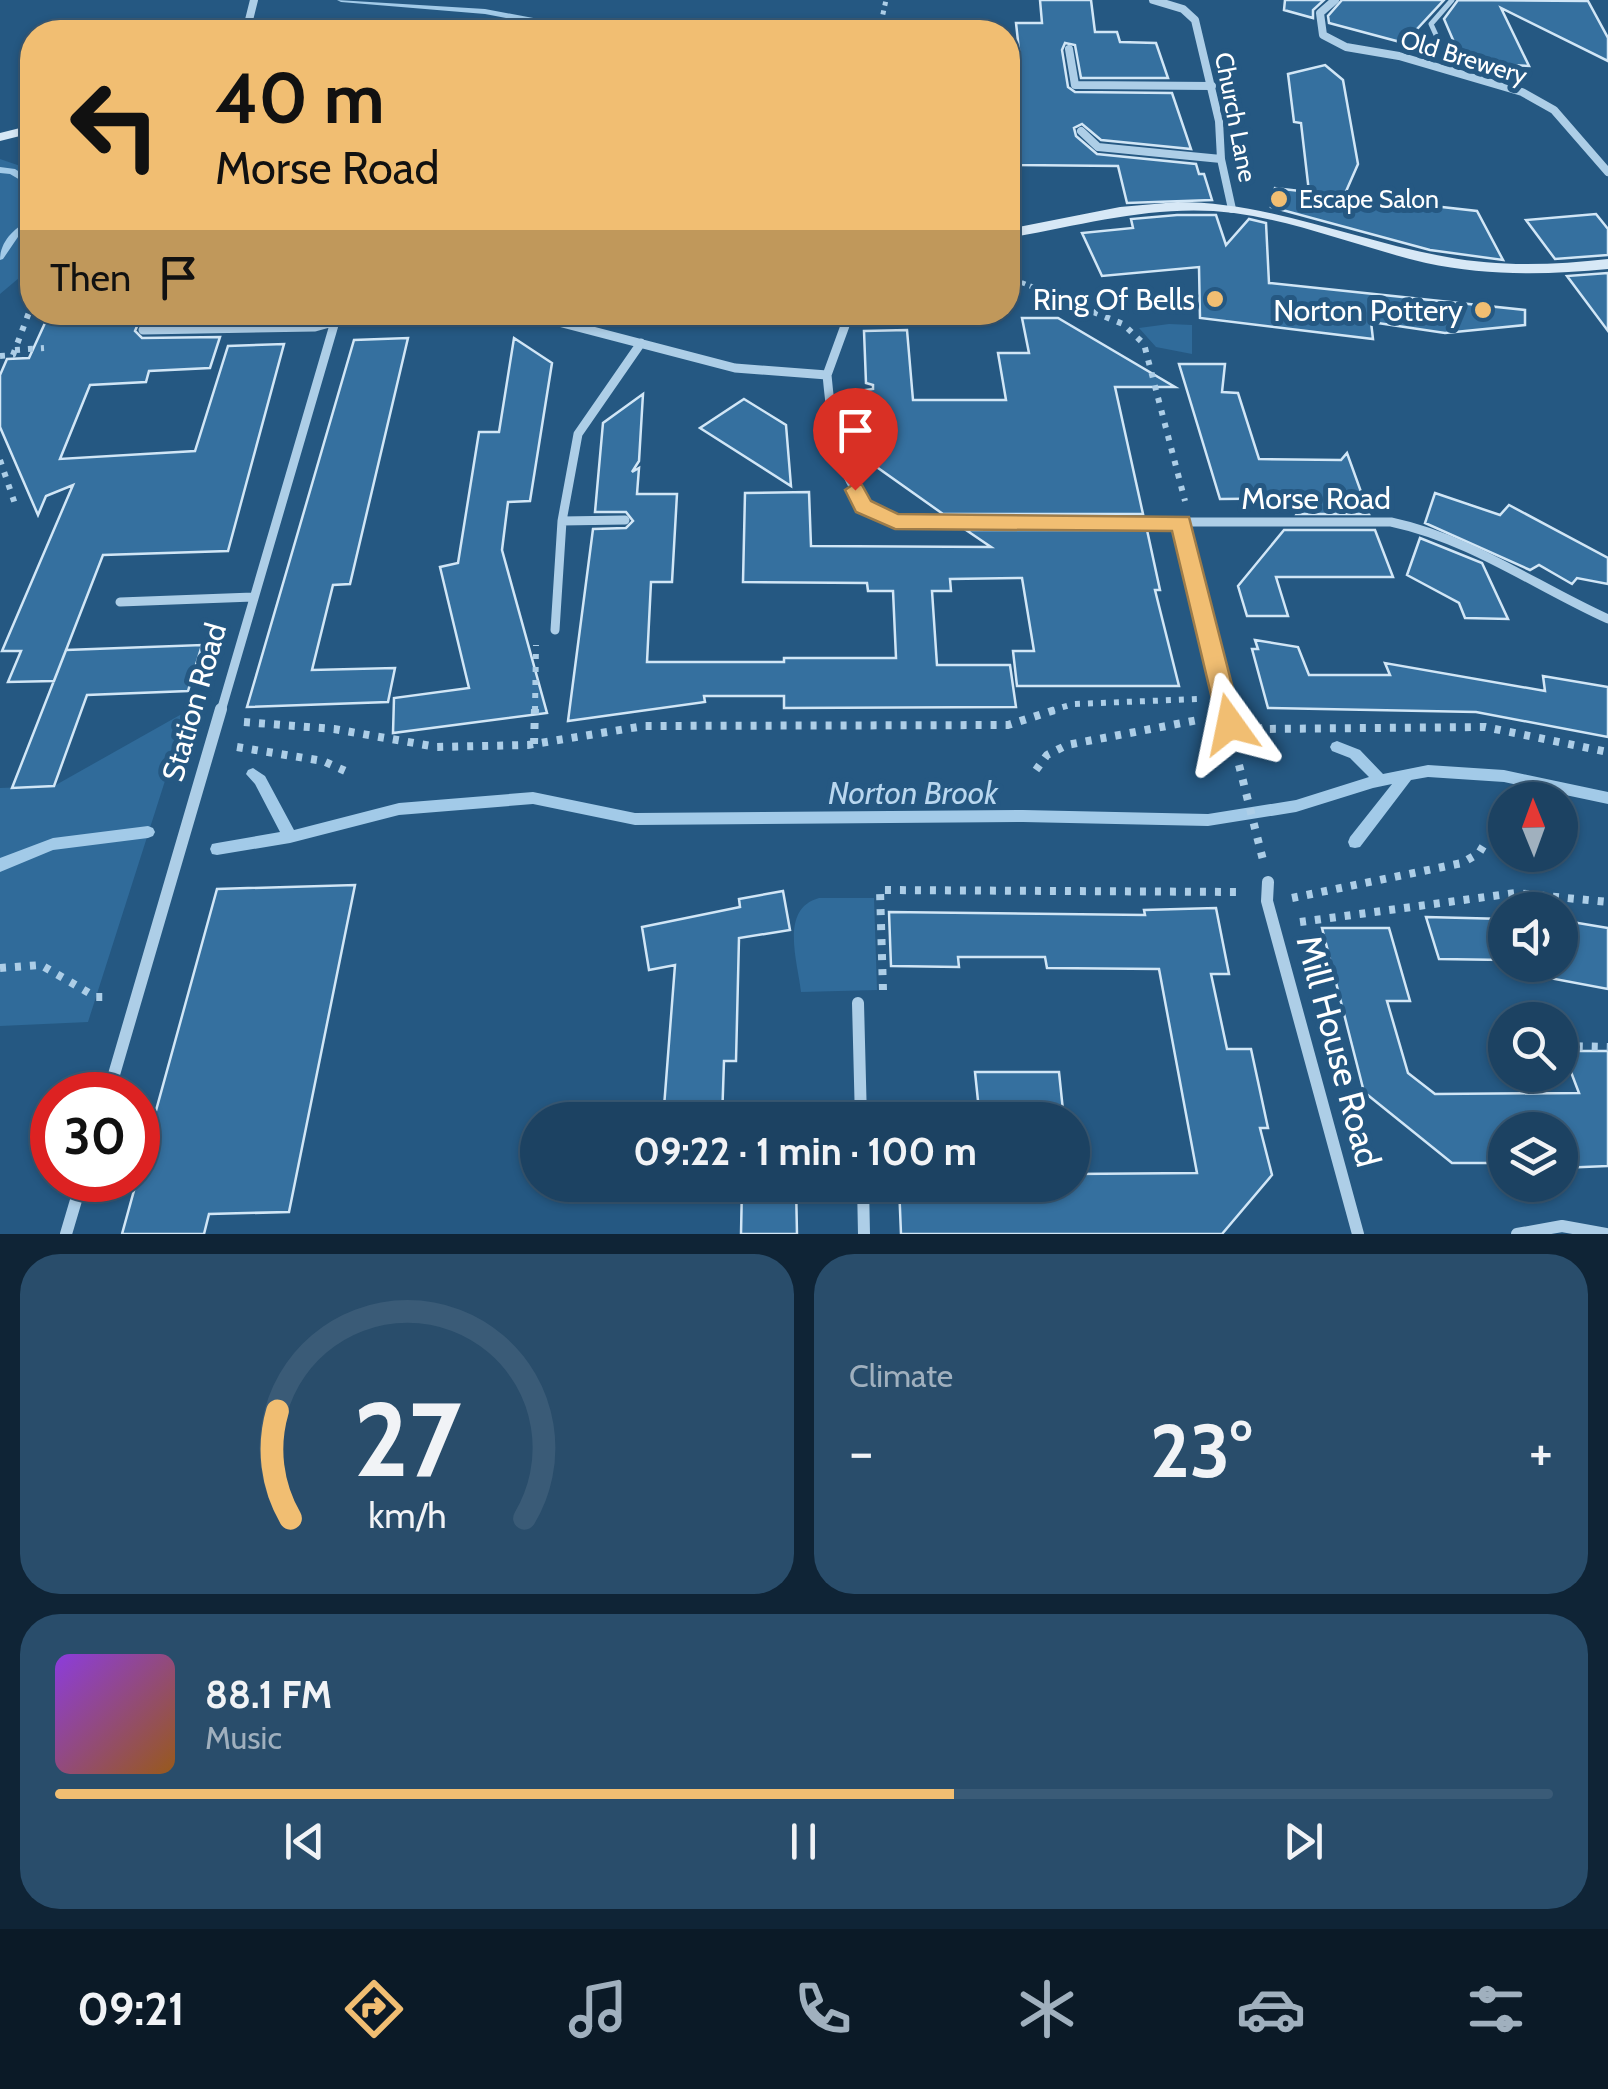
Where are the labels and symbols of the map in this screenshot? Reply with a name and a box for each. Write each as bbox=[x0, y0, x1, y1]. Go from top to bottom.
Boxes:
street label: Old Brewery bbox=[1397, 24, 1531, 91]
street label: Church Lane bbox=[1209, 50, 1263, 185]
place label: Escape Salon bbox=[1299, 184, 1439, 214]
marker: Escape Salon bbox=[1268, 188, 1290, 210]
place label: Ring Of Bells bbox=[1033, 281, 1195, 318]
marker: Ring Of Bells bbox=[1204, 288, 1226, 310]
place label: Norton Pottery bbox=[1273, 292, 1463, 329]
marker: Norton Pottery bbox=[1472, 299, 1494, 321]
pin bbox=[813, 388, 898, 491]
street label: Morse Road bbox=[1241, 480, 1391, 517]
street label: Station Road bbox=[154, 619, 234, 785]
position arrow bbox=[1178, 672, 1282, 776]
water label: Norton Brook bbox=[828, 773, 999, 812]
north arrow bbox=[1488, 782, 1578, 872]
street label: Mill House Road bbox=[1287, 931, 1391, 1171]
speed limit sign: 30 bbox=[30, 1072, 160, 1202]

